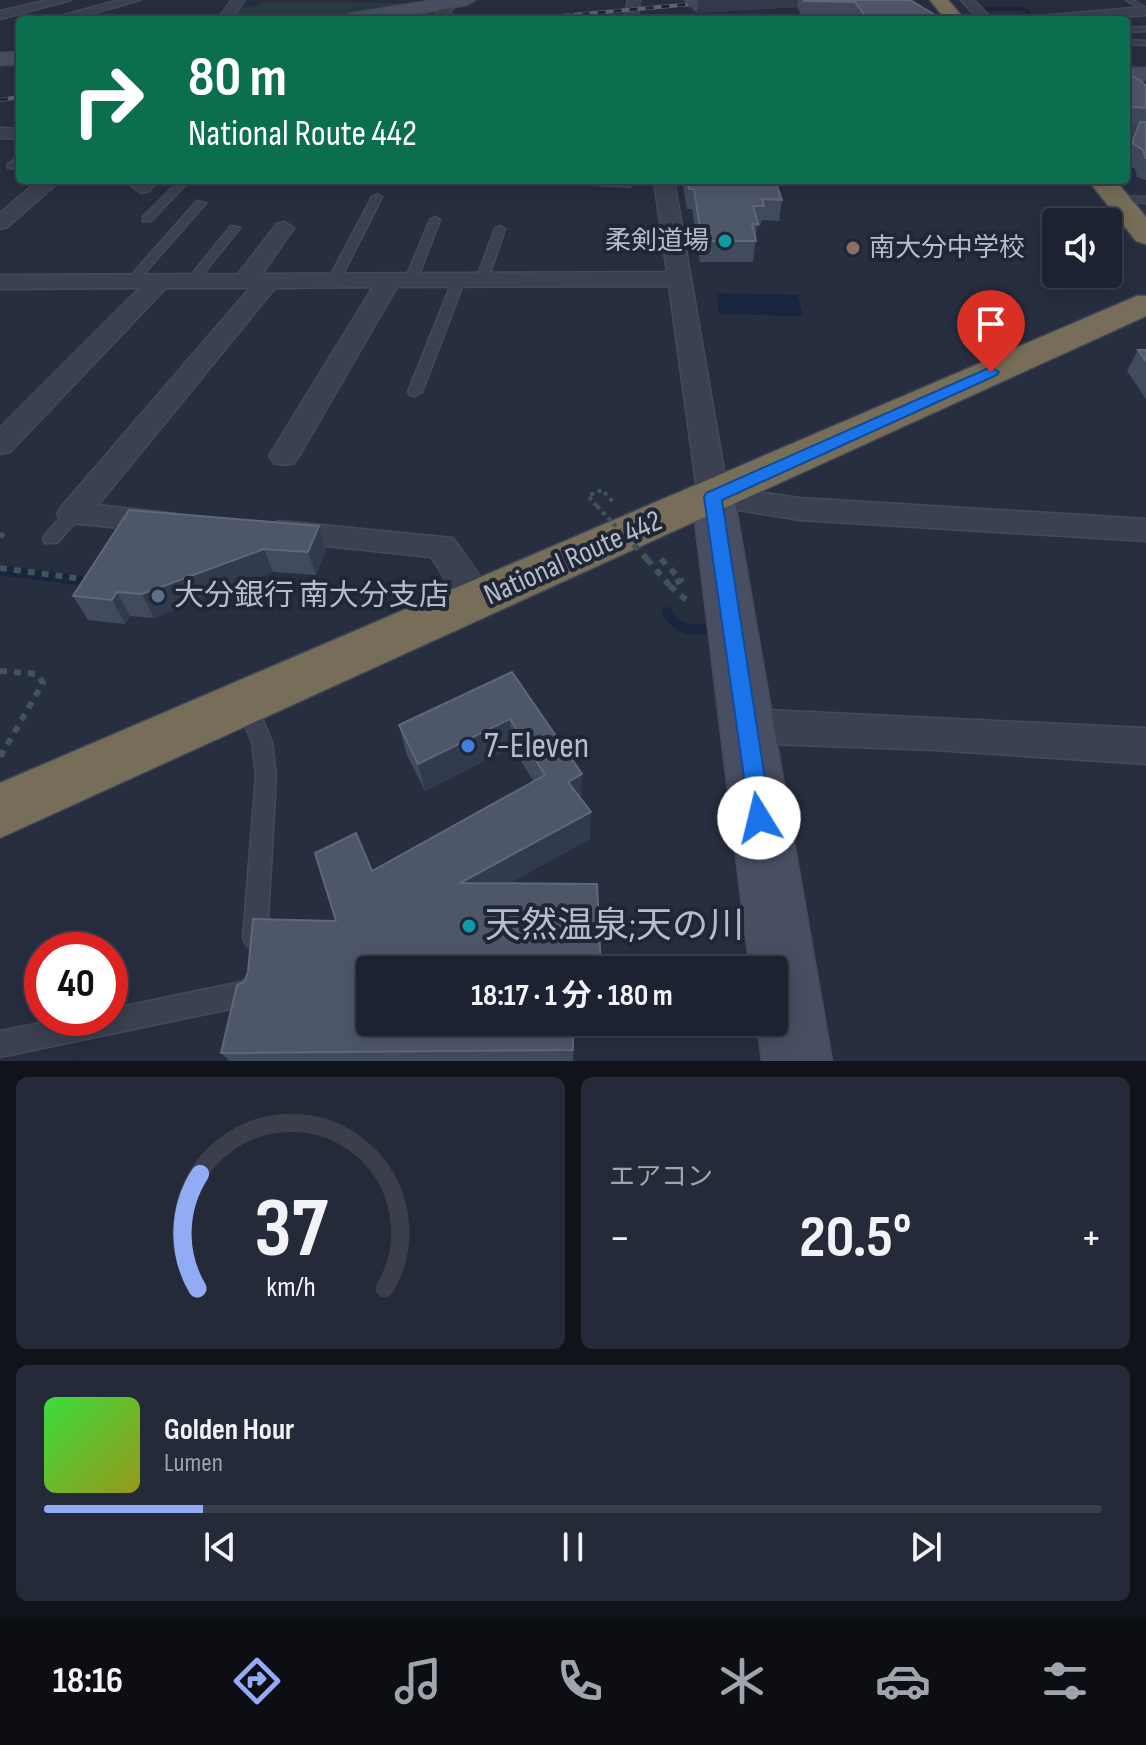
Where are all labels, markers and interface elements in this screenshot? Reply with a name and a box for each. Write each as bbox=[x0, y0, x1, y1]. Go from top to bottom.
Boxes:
text: 80 m bbox=[188, 45, 287, 112]
icon: right bbox=[56, 48, 160, 152]
text: National Route 442 bbox=[188, 113, 417, 156]
map controls bbox=[1042, 208, 1122, 288]
button: sound bbox=[1042, 208, 1122, 288]
place label: 柔剣道場 bbox=[605, 226, 709, 257]
marker: 柔剣道場 bbox=[716, 232, 734, 250]
place label: 南大分中学校 bbox=[869, 233, 1025, 264]
marker: 南大分中学校 bbox=[844, 239, 862, 257]
pin bbox=[957, 290, 1025, 372]
icon: arrive bbox=[969, 302, 1013, 346]
street label: National Route 442 bbox=[479, 503, 667, 613]
place label: 大分銀行 南大分支店 bbox=[174, 578, 449, 614]
marker: 大分銀行 南大分支店 bbox=[149, 587, 167, 605]
place label: 7-Eleven bbox=[484, 725, 589, 768]
marker: 7-Eleven bbox=[459, 737, 477, 755]
position arrow bbox=[717, 776, 801, 860]
place label: 天然温泉;天の川 bbox=[485, 905, 744, 948]
marker: 天然温泉;天の川 bbox=[460, 917, 478, 935]
speed limit sign: 40 bbox=[24, 932, 128, 1036]
text: 18:17 · 1 分 · 180 m bbox=[471, 978, 673, 1014]
text: エアコン bbox=[609, 1162, 713, 1193]
text: 37 bbox=[254, 1180, 328, 1280]
text: 20.5° bbox=[799, 1202, 912, 1274]
text: − bbox=[609, 1212, 631, 1265]
text: + bbox=[1080, 1212, 1102, 1265]
text: km/h bbox=[266, 1270, 315, 1305]
text: Golden Hour bbox=[164, 1412, 294, 1448]
text: Lumen bbox=[164, 1448, 223, 1479]
icon: previous bbox=[198, 1525, 242, 1569]
icon: pause bbox=[551, 1525, 595, 1569]
icon: next bbox=[904, 1525, 948, 1569]
icon: directions bbox=[229, 1653, 285, 1709]
icon: music bbox=[390, 1653, 446, 1709]
icon: phone bbox=[552, 1653, 608, 1709]
icon: climate bbox=[714, 1653, 770, 1709]
icon: car bbox=[875, 1653, 931, 1709]
icon: filters bbox=[1037, 1653, 1093, 1709]
text: 18:16 bbox=[53, 1660, 123, 1703]

